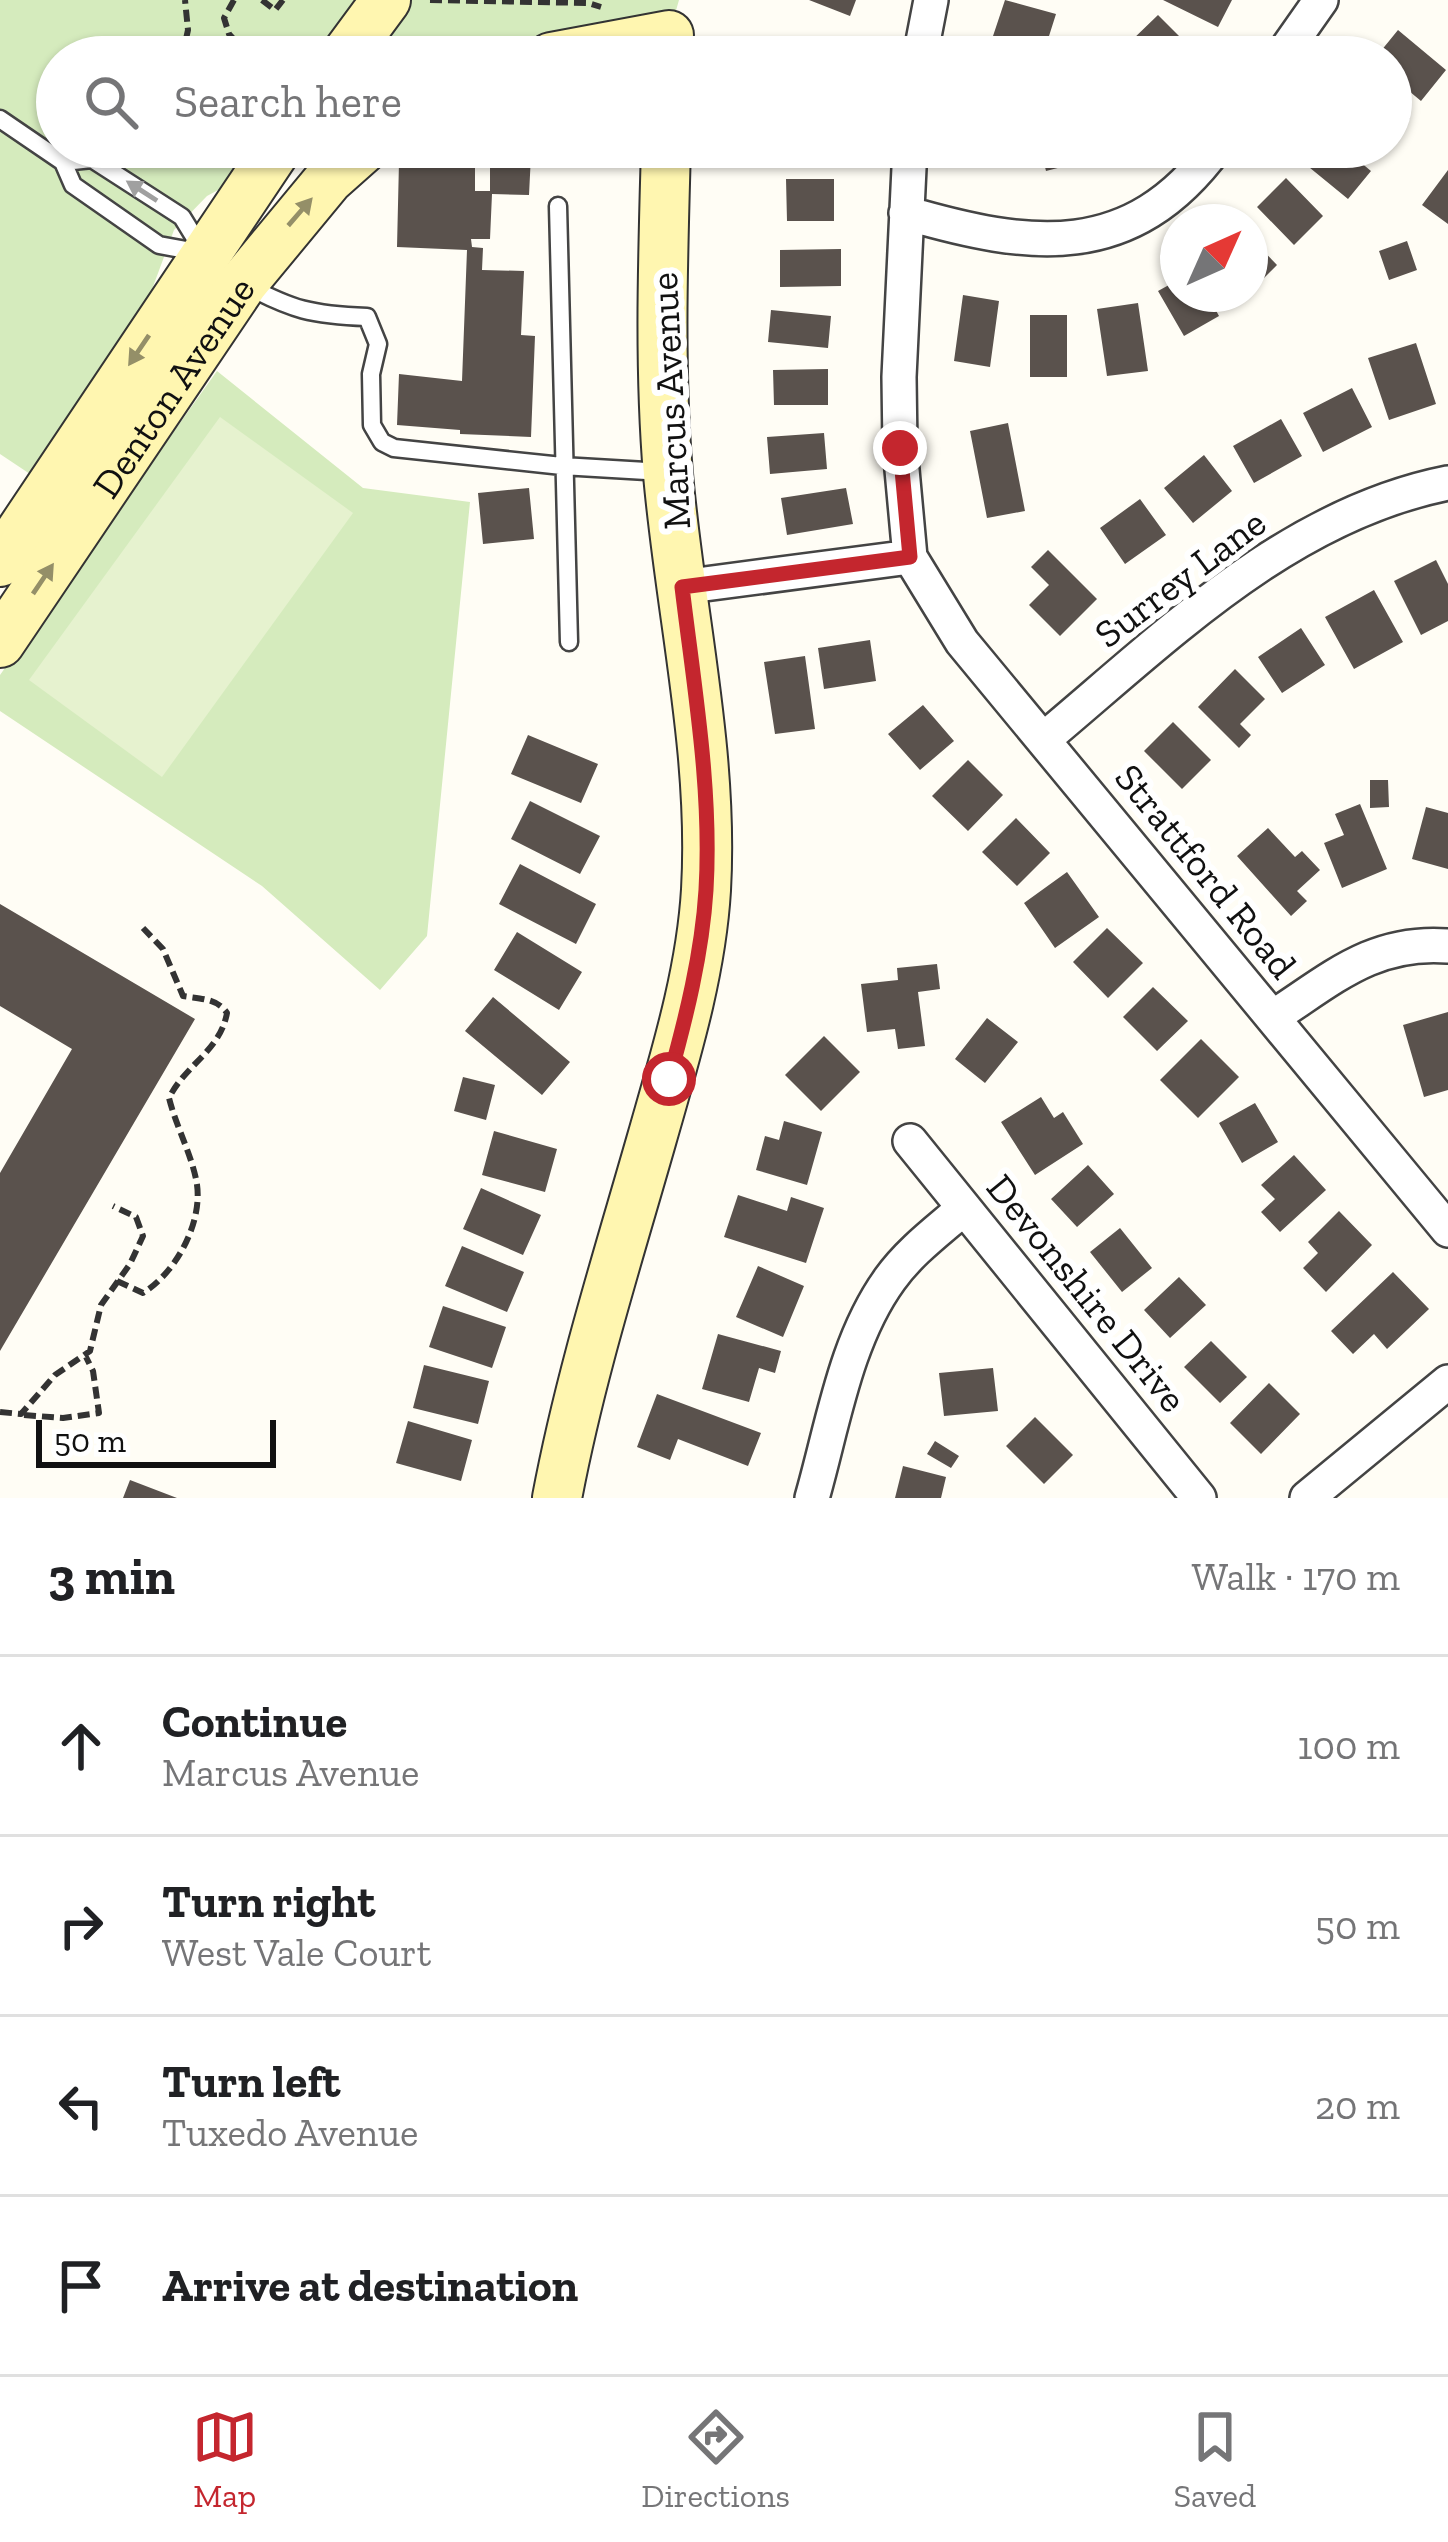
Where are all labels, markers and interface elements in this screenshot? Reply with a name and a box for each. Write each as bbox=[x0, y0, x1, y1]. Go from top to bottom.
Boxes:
search box bbox=[36, 36, 1412, 168]
icon: search bbox=[78, 69, 144, 135]
text: Search here bbox=[174, 75, 402, 129]
one-way arrow bbox=[126, 181, 159, 203]
one-way arrow bbox=[287, 197, 313, 227]
north arrow bbox=[1160, 204, 1268, 312]
street label: Denton Avenue bbox=[82, 267, 264, 506]
street label: Marcus Avenue bbox=[640, 271, 700, 531]
one-way arrow bbox=[129, 334, 151, 367]
route end bbox=[873, 421, 927, 475]
street label: Surrey Lane bbox=[1085, 499, 1275, 657]
one-way arrow bbox=[32, 562, 54, 595]
street label: Strattford Road bbox=[1105, 754, 1307, 988]
route start bbox=[642, 1052, 696, 1106]
street label: Devonshire Drive bbox=[977, 1165, 1197, 1421]
scale bar bbox=[36, 1414, 276, 1467]
text: 50 m bbox=[54, 1421, 126, 1460]
text: 3 min bbox=[48, 1546, 175, 1607]
text: Walk · 170 m bbox=[1192, 1553, 1400, 1600]
text: Continue bbox=[162, 1695, 347, 1749]
icon: ahead bbox=[48, 1713, 114, 1779]
text: 100 m bbox=[1298, 1722, 1400, 1769]
text: Marcus Avenue bbox=[162, 1749, 419, 1796]
text: Turn right bbox=[162, 1875, 375, 1929]
icon: right bbox=[48, 1893, 114, 1959]
text: 50 m bbox=[1315, 1902, 1400, 1949]
text: West Vale Court bbox=[162, 1929, 431, 1976]
text: Turn left bbox=[162, 2055, 340, 2109]
icon: left bbox=[48, 2073, 114, 2139]
text: 20 m bbox=[1315, 2082, 1400, 2129]
text: Tuxedo Avenue bbox=[162, 2109, 418, 2156]
icon: arrive bbox=[48, 2253, 114, 2319]
text: Arrive at destination bbox=[162, 2259, 578, 2313]
tab: Map bbox=[192, 2404, 258, 2515]
tab: Directions bbox=[641, 2404, 790, 2515]
tab: Saved bbox=[1174, 2404, 1256, 2515]

